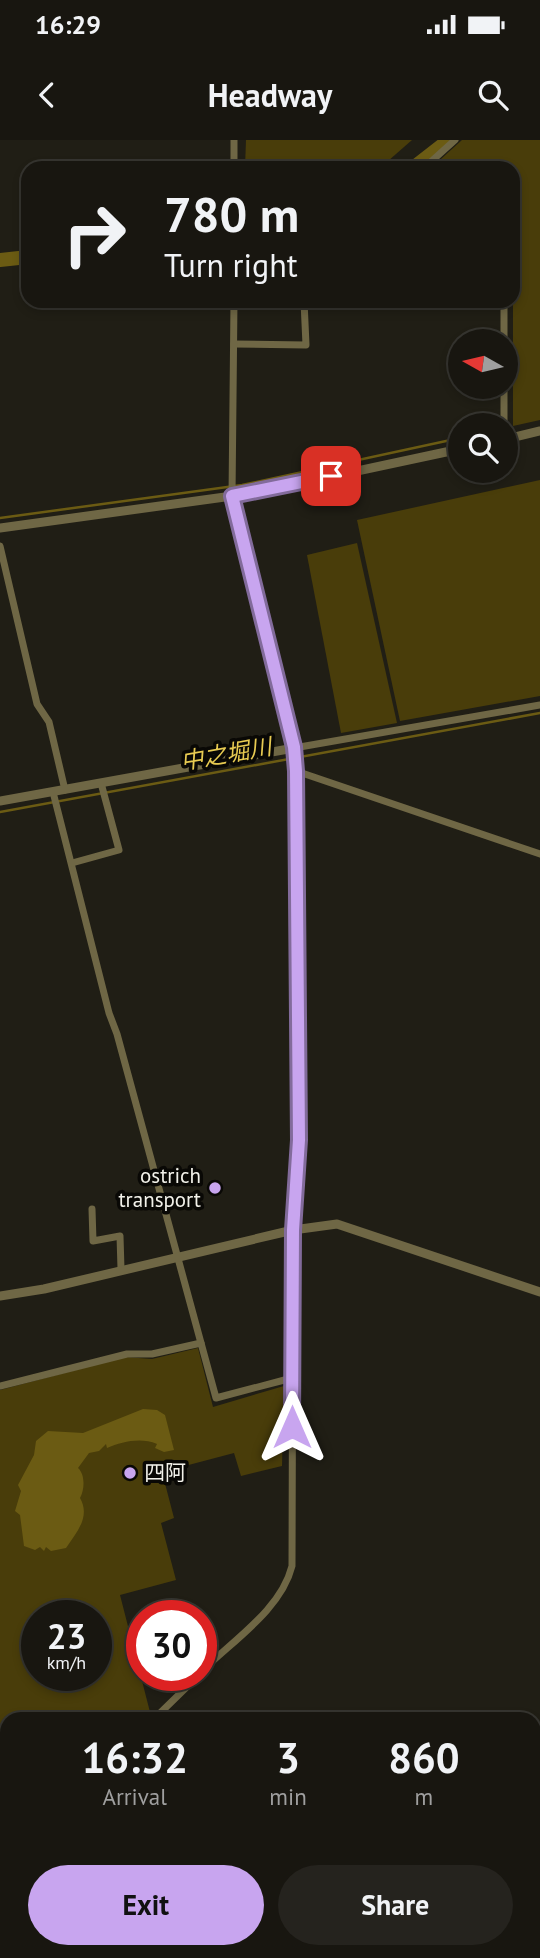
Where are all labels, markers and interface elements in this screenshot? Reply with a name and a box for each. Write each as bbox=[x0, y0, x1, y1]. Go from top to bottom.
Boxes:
text: 16:29 bbox=[35, 8, 101, 41]
text: Headway bbox=[208, 74, 332, 116]
icon: back bbox=[28, 76, 66, 114]
icon: search bbox=[474, 76, 512, 114]
text: 780 m bbox=[164, 182, 299, 246]
icon: right bbox=[49, 189, 140, 280]
text: Turn right bbox=[164, 244, 298, 286]
north arrow bbox=[448, 329, 518, 399]
map controls bbox=[448, 329, 518, 483]
button: search bbox=[448, 413, 518, 483]
pin bbox=[301, 446, 361, 506]
icon: arrive bbox=[312, 457, 350, 495]
water label: 中之堀川 bbox=[178, 731, 277, 776]
place label: ostrich transport bbox=[118, 1162, 201, 1213]
marker: ostrich transport bbox=[207, 1180, 223, 1196]
position arrow bbox=[255, 1390, 329, 1464]
place label: 四阿 bbox=[144, 1459, 186, 1486]
marker: 四阿 bbox=[122, 1465, 138, 1481]
speed limit sign: 30 bbox=[126, 1600, 217, 1691]
text: 23 bbox=[47, 1613, 86, 1659]
text: km/h bbox=[47, 1651, 86, 1674]
text: 16:32 bbox=[81, 1730, 188, 1785]
text: 3 bbox=[276, 1730, 300, 1785]
text: 860 bbox=[388, 1730, 460, 1785]
text: Arrival bbox=[102, 1782, 167, 1811]
text: min bbox=[269, 1782, 307, 1811]
text: m bbox=[415, 1782, 433, 1811]
button: Exit bbox=[28, 1865, 264, 1945]
button: Share bbox=[278, 1865, 513, 1945]

